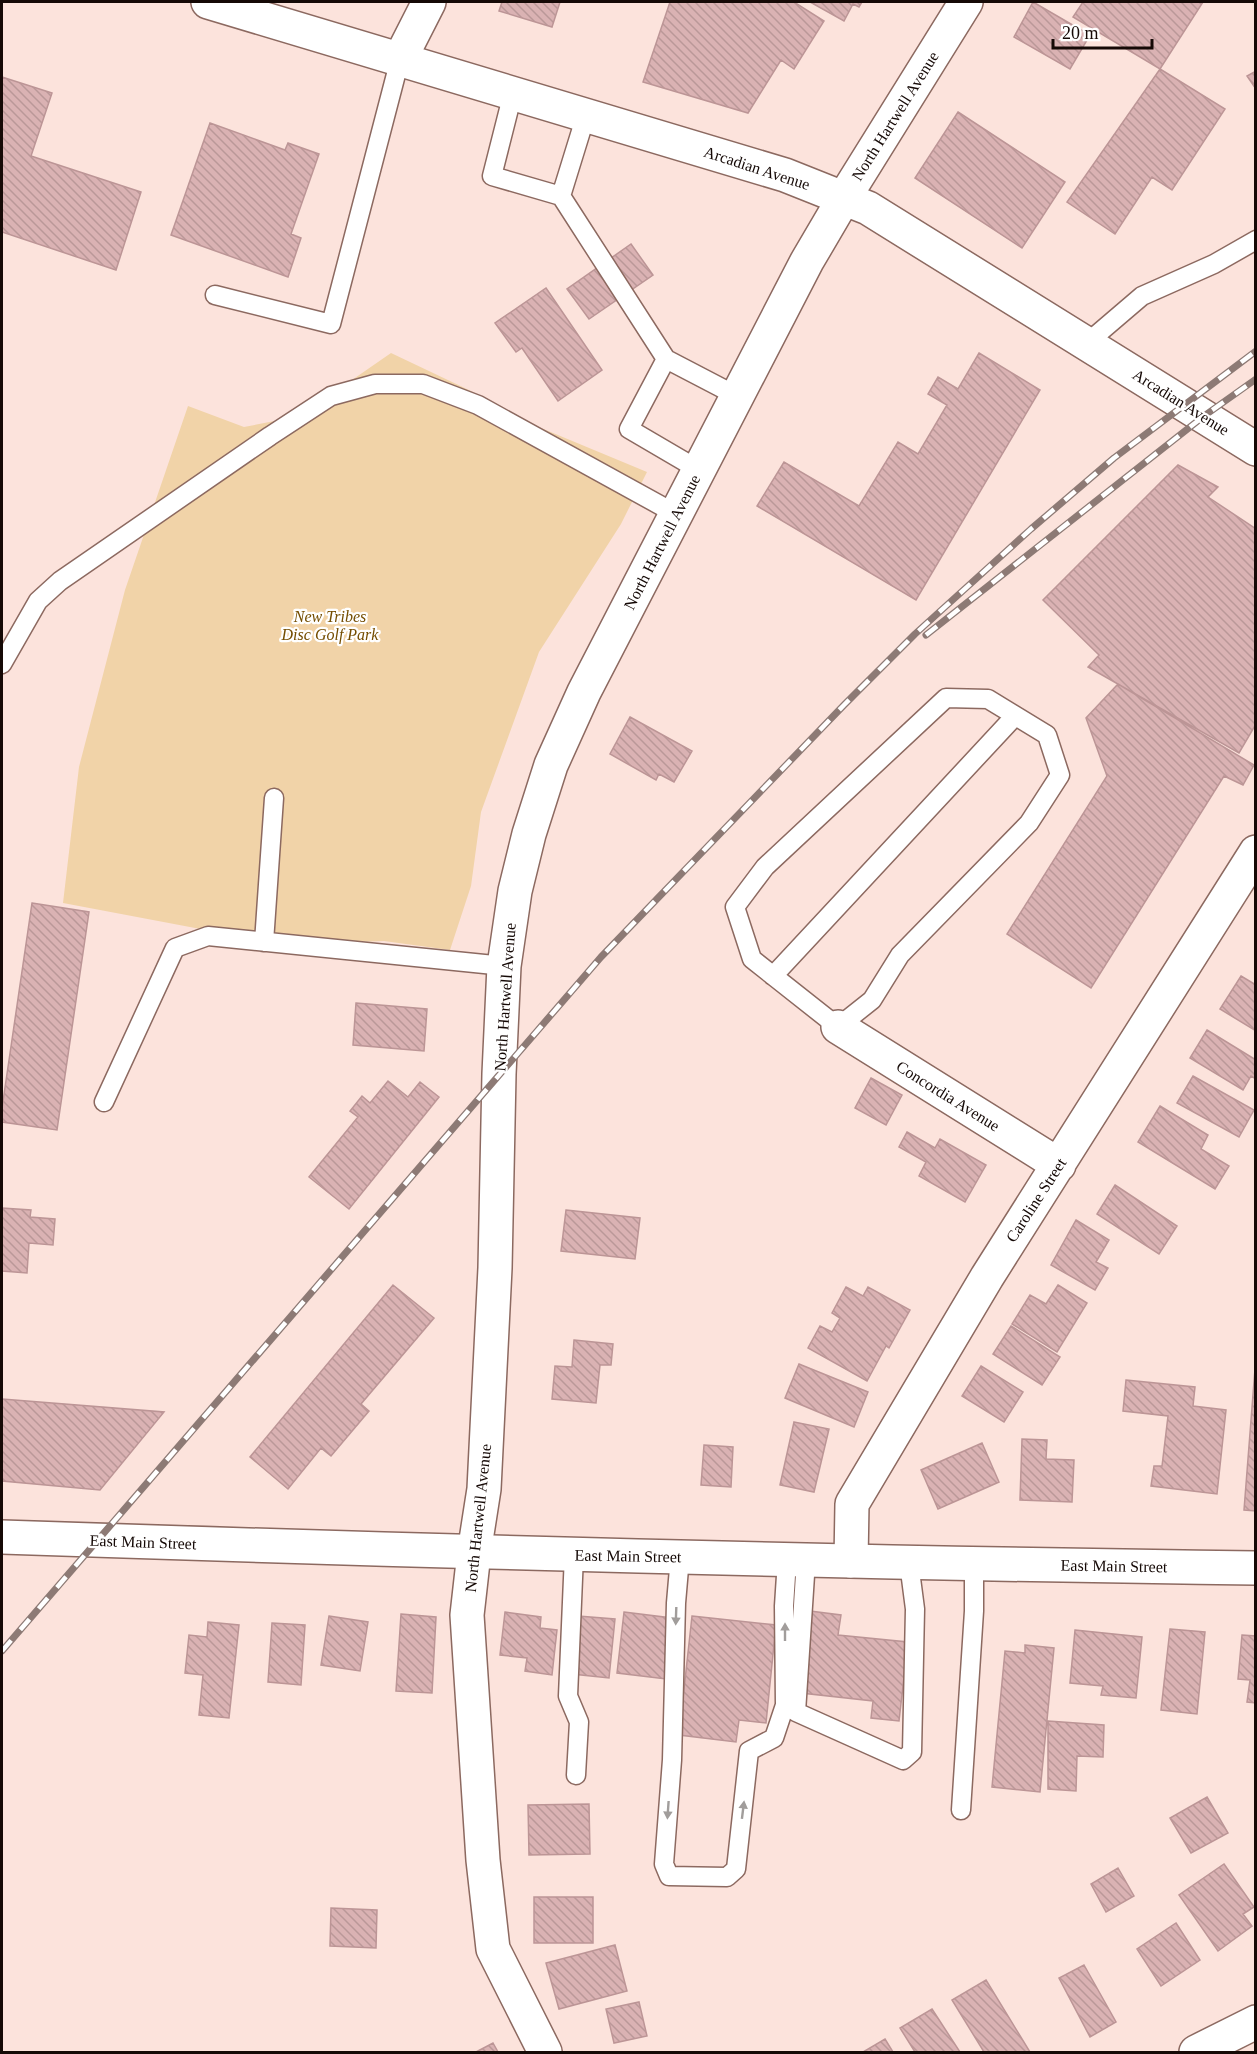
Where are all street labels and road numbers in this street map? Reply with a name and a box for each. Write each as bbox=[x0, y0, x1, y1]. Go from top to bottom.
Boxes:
street label: North Hartwell Avenue bbox=[848, 48, 942, 184]
street label: Arcadian Avenue bbox=[702, 143, 812, 193]
street label: Arcadian Avenue bbox=[1130, 366, 1232, 438]
street label: North Hartwell Avenue bbox=[621, 472, 703, 612]
street label: North Hartwell Avenue bbox=[491, 922, 519, 1072]
street label: Concordia Avenue bbox=[893, 1057, 1003, 1135]
street label: Caroline Street bbox=[1003, 1154, 1070, 1245]
street label: North Hartwell Avenue bbox=[462, 1443, 494, 1593]
street label: East Main Street bbox=[89, 1532, 197, 1552]
street label: East Main Street bbox=[575, 1547, 682, 1565]
street label: East Main Street bbox=[1061, 1557, 1168, 1575]

